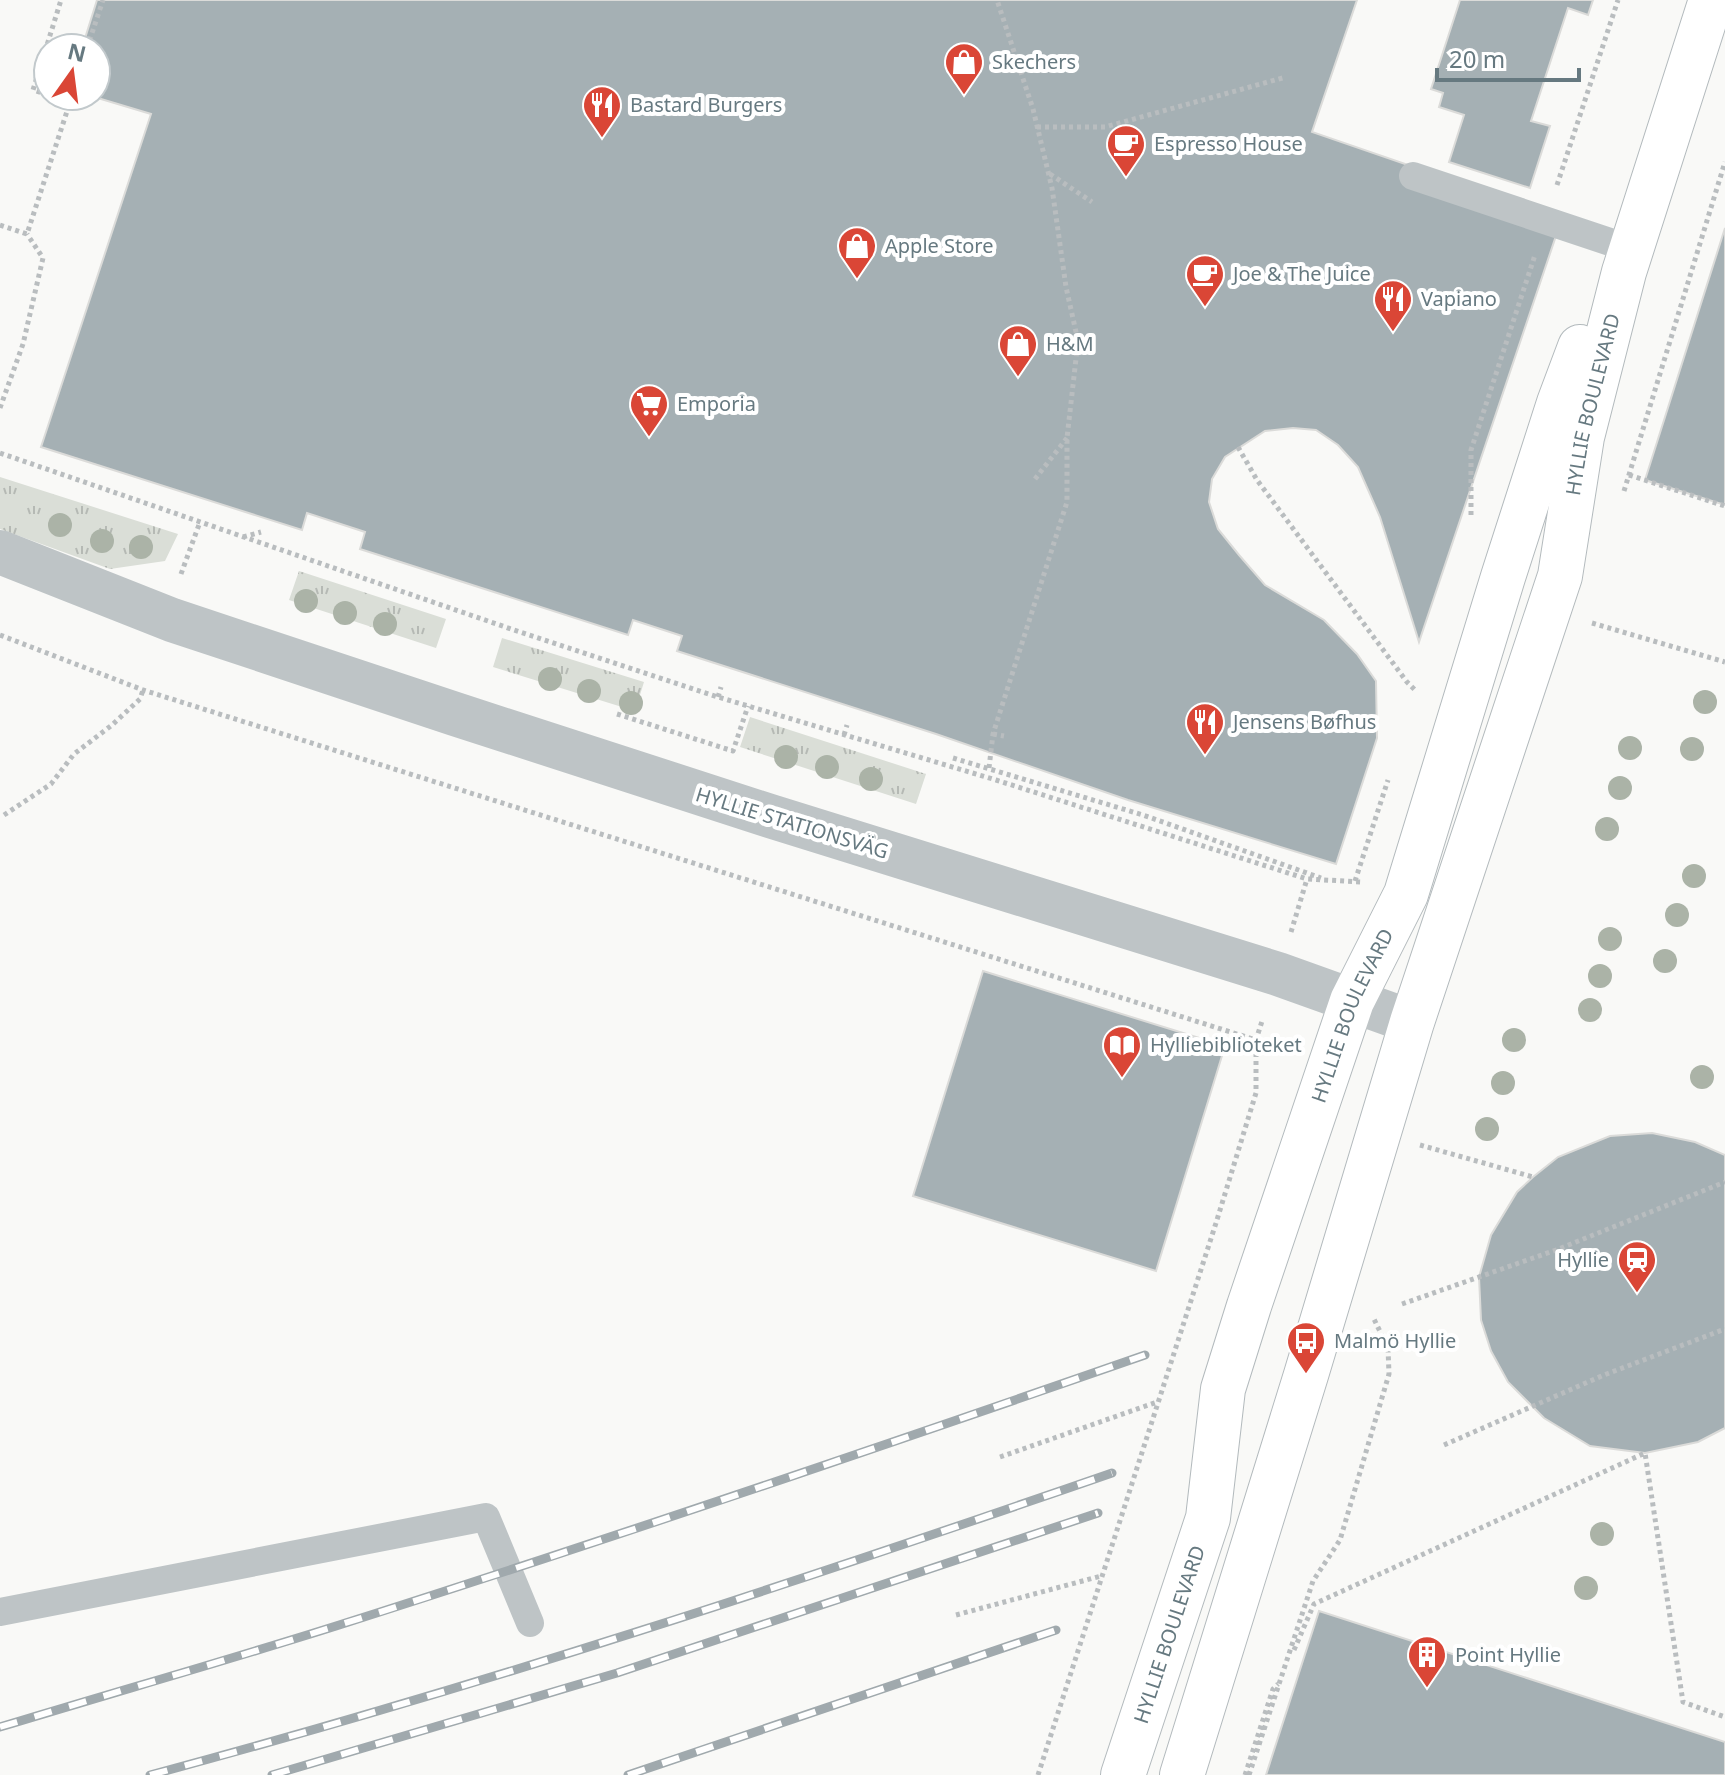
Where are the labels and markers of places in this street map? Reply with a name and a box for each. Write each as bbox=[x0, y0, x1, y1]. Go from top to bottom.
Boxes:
shop icon: Skechers bbox=[943, 41, 985, 96]
place label: Skechers bbox=[992, 48, 1076, 75]
restaurant icon: Bastard Burgers bbox=[581, 84, 623, 139]
place label: Bastard Burgers bbox=[630, 91, 782, 118]
cafe icon: Espresso House bbox=[1105, 123, 1147, 178]
place label: Espresso House bbox=[1154, 130, 1303, 157]
shop icon: Apple Store bbox=[836, 225, 878, 280]
place label: Apple Store bbox=[885, 232, 993, 259]
cafe icon: Joe & The Juice bbox=[1184, 253, 1226, 308]
place label: Joe & The Juice bbox=[1231, 260, 1371, 287]
restaurant icon: Vapiano bbox=[1372, 278, 1414, 333]
place label: Vapiano bbox=[1421, 285, 1497, 312]
shop icon: H&M bbox=[997, 323, 1039, 378]
place label: H&M bbox=[1046, 330, 1094, 357]
supermarket icon: Emporia bbox=[628, 383, 670, 438]
place label: Emporia bbox=[677, 390, 756, 417]
restaurant icon: Jensens Bøfhus bbox=[1184, 701, 1226, 756]
place label: Jensens Bøfhus bbox=[1231, 708, 1376, 735]
library icon: Hylliebiblioteket bbox=[1101, 1024, 1143, 1079]
place label: Hylliebiblioteket bbox=[1150, 1031, 1302, 1058]
station icon: Hyllie bbox=[1616, 1239, 1658, 1294]
place label: Hyllie bbox=[1557, 1246, 1609, 1273]
bus stop icon: Malmö Hyllie bbox=[1285, 1320, 1327, 1375]
place label: Malmö Hyllie bbox=[1334, 1327, 1456, 1354]
building icon: Point Hyllie bbox=[1406, 1634, 1448, 1689]
place label: Point Hyllie bbox=[1455, 1641, 1561, 1668]

